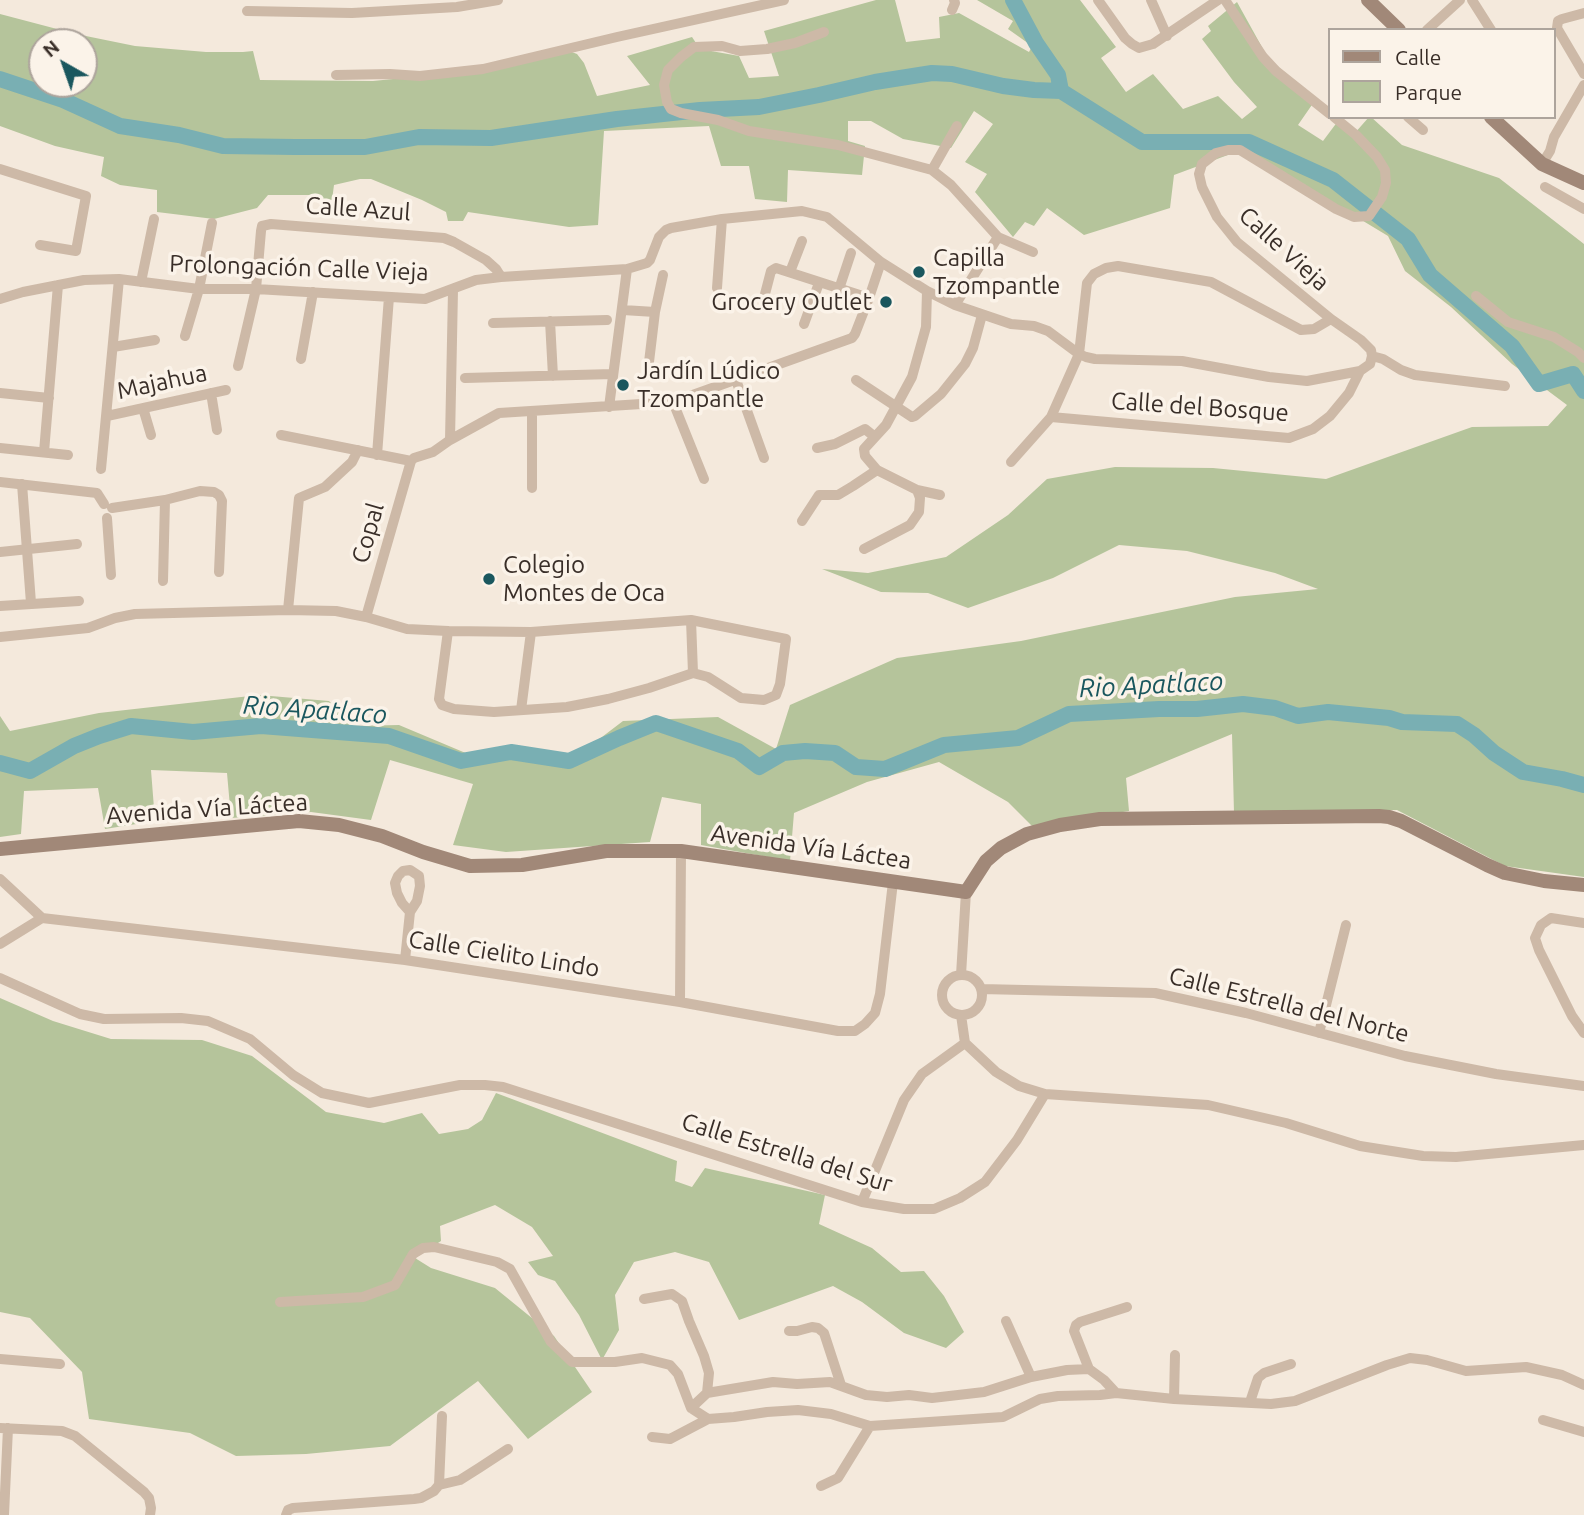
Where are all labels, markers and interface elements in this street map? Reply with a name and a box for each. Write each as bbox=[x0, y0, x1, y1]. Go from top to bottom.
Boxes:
north arrow bbox=[28, 28, 98, 98]
legend bbox=[1328, 28, 1556, 119]
text: N bbox=[38, 35, 63, 61]
text: Calle bbox=[1395, 45, 1441, 69]
text: Parque bbox=[1395, 80, 1462, 104]
street label: Calle Azul bbox=[304, 191, 412, 227]
street label: Calle Vieja bbox=[1233, 201, 1335, 297]
place label: Capilla Tzompantle bbox=[933, 244, 1060, 300]
street label: Prolongación Calle Vieja bbox=[169, 249, 429, 287]
marker: Capilla Tzompantle bbox=[911, 264, 927, 280]
place label: Grocery Outlet bbox=[711, 288, 872, 316]
marker: Grocery Outlet bbox=[878, 294, 894, 310]
place label: Jardín Lúdico Tzompantle bbox=[637, 357, 780, 413]
street label: Majahua bbox=[114, 358, 210, 406]
marker: Jardín Lúdico Tzompantle bbox=[615, 377, 631, 393]
street label: Calle del Bosque bbox=[1110, 386, 1290, 428]
street label: Copal bbox=[346, 500, 390, 566]
place label: Colegio Montes de Oca bbox=[503, 551, 665, 607]
marker: Colegio Montes de Oca bbox=[481, 571, 497, 587]
water label: Rio Apatlaco bbox=[1078, 666, 1224, 704]
water label: Rio Apatlaco bbox=[242, 689, 388, 731]
street label: Avenida Vía Láctea bbox=[105, 788, 309, 830]
street label: Avenida Vía Láctea bbox=[709, 819, 913, 875]
street label: Calle Cielito Lindo bbox=[406, 925, 602, 983]
street label: Calle Estrella del Norte bbox=[1166, 961, 1412, 1049]
street label: Calle Estrella del Sur bbox=[678, 1107, 896, 1199]

